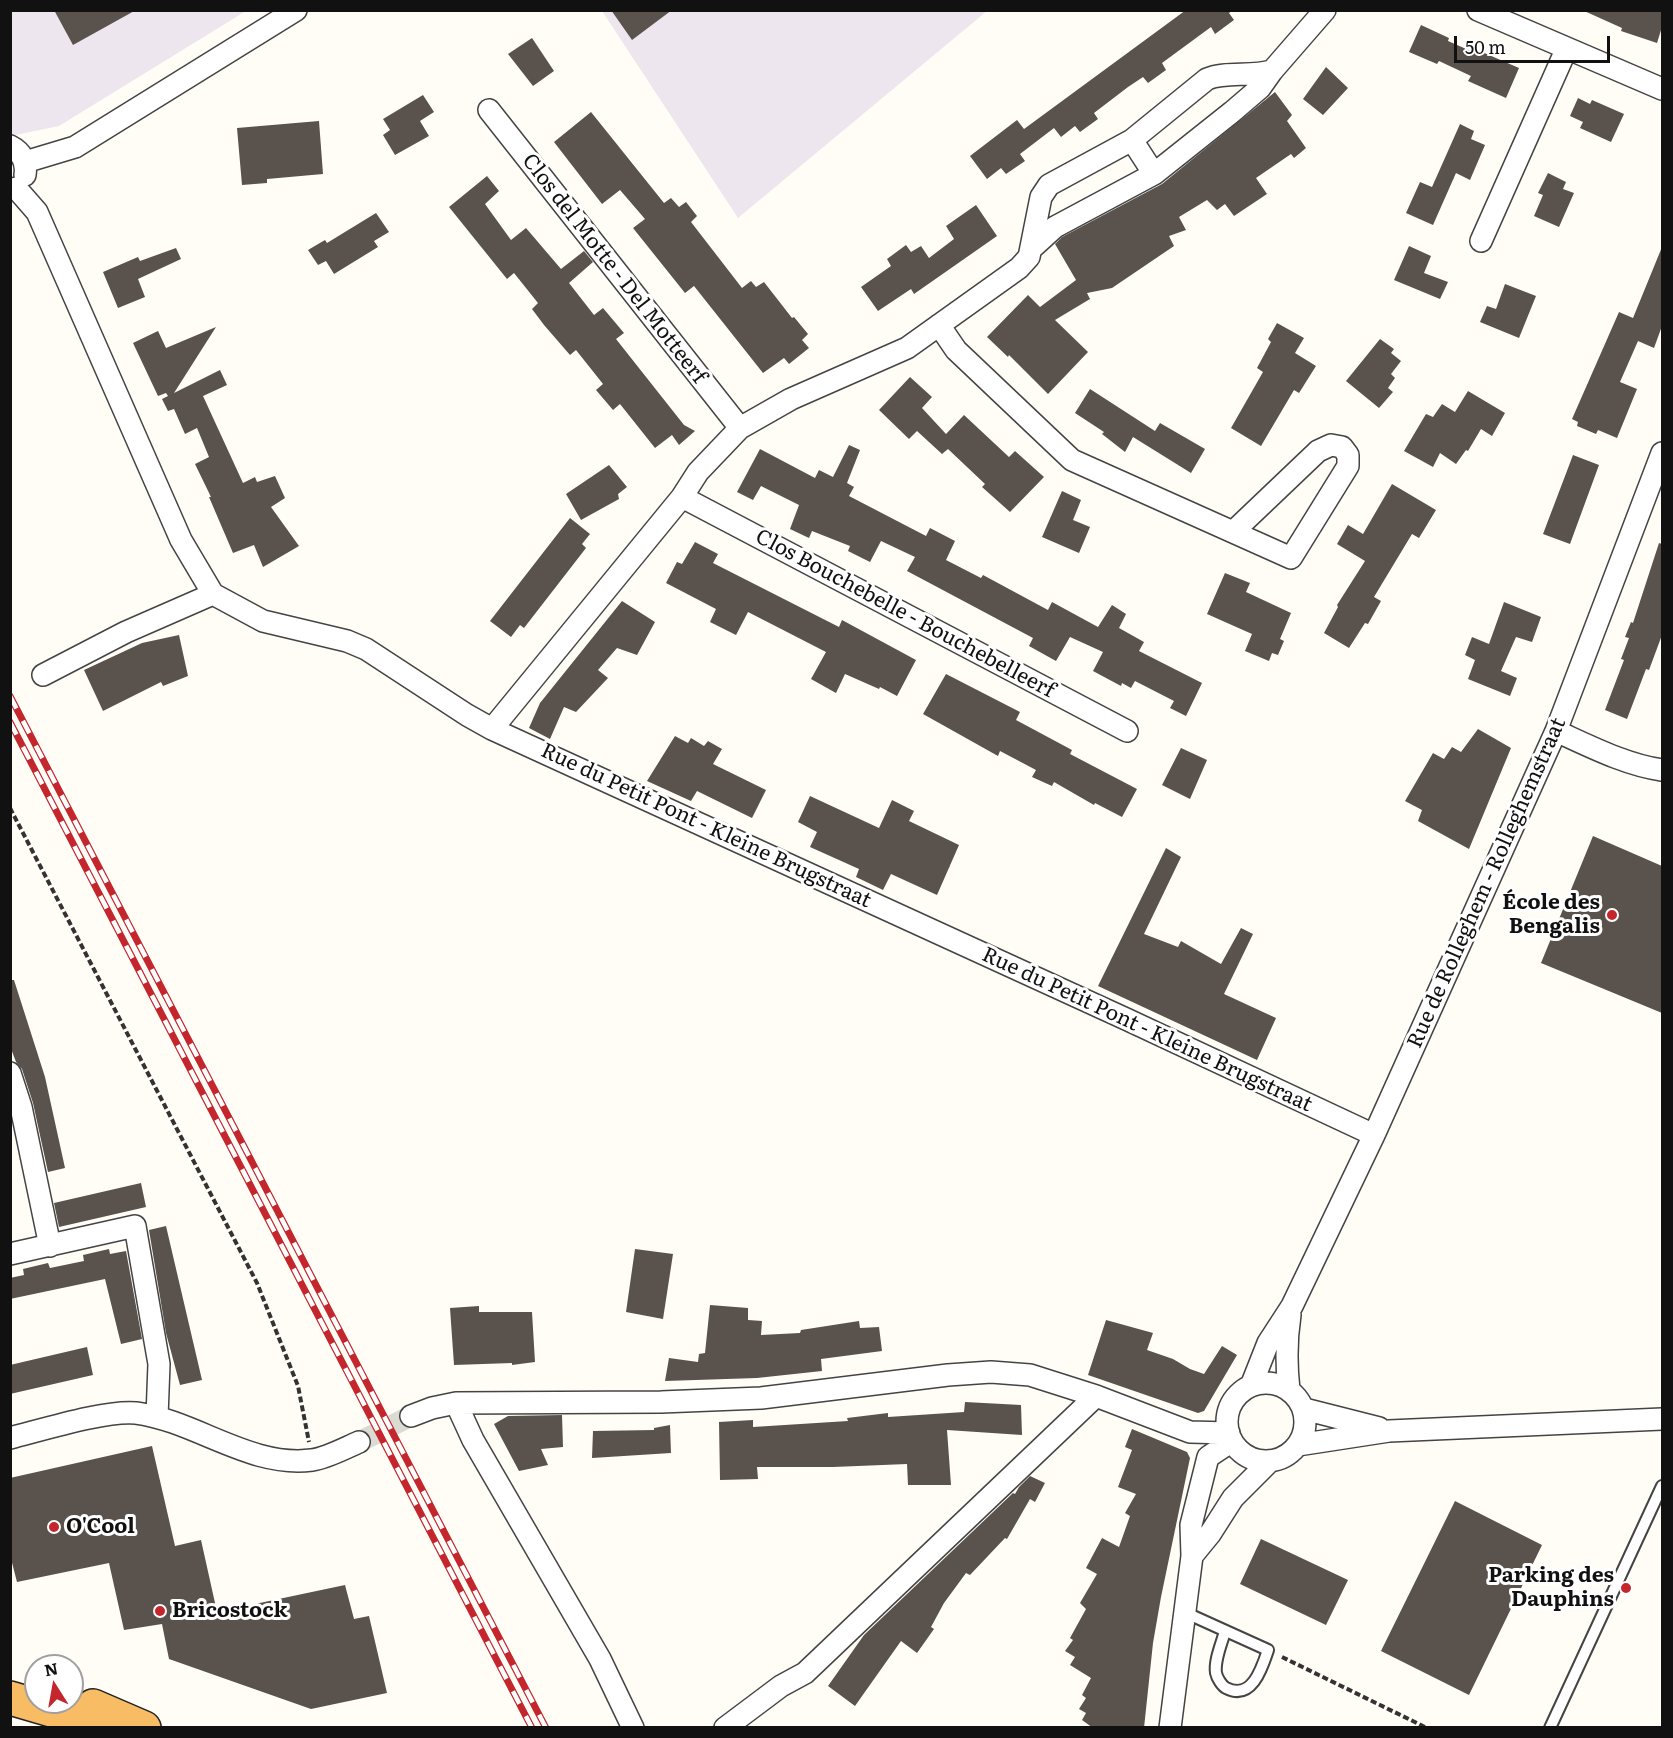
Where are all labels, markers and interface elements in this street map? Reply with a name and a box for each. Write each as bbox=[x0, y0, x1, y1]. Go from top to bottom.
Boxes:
scale bar bbox=[1457, 24, 1613, 62]
text: 50 m bbox=[1465, 33, 1506, 60]
street label: Clos del Motte - Del Motteerf bbox=[516, 149, 712, 389]
street label: Clos Bouchebelle - Bouchebelleerf bbox=[751, 524, 1059, 704]
street label: Rue de Rolleghem - Rolleghemstraat bbox=[1402, 714, 1572, 1052]
street label: Rue du Petit Pont - Kleine Brugstraat bbox=[537, 738, 875, 914]
place label: École des Bengalis bbox=[1502, 890, 1600, 940]
marker: École des Bengalis bbox=[1605, 908, 1619, 922]
street label: Rue du Petit Pont - Kleine Brugstraat bbox=[978, 942, 1316, 1118]
place label: O'Cool bbox=[66, 1514, 135, 1540]
marker: O'Cool bbox=[47, 1520, 61, 1534]
place label: Parking des Dauphins bbox=[1488, 1563, 1614, 1613]
marker: Parking des Dauphins bbox=[1619, 1581, 1633, 1595]
place label: Bricostock bbox=[172, 1598, 288, 1624]
marker: Bricostock bbox=[153, 1604, 167, 1618]
north arrow bbox=[24, 1654, 84, 1714]
text: N bbox=[42, 1655, 60, 1681]

